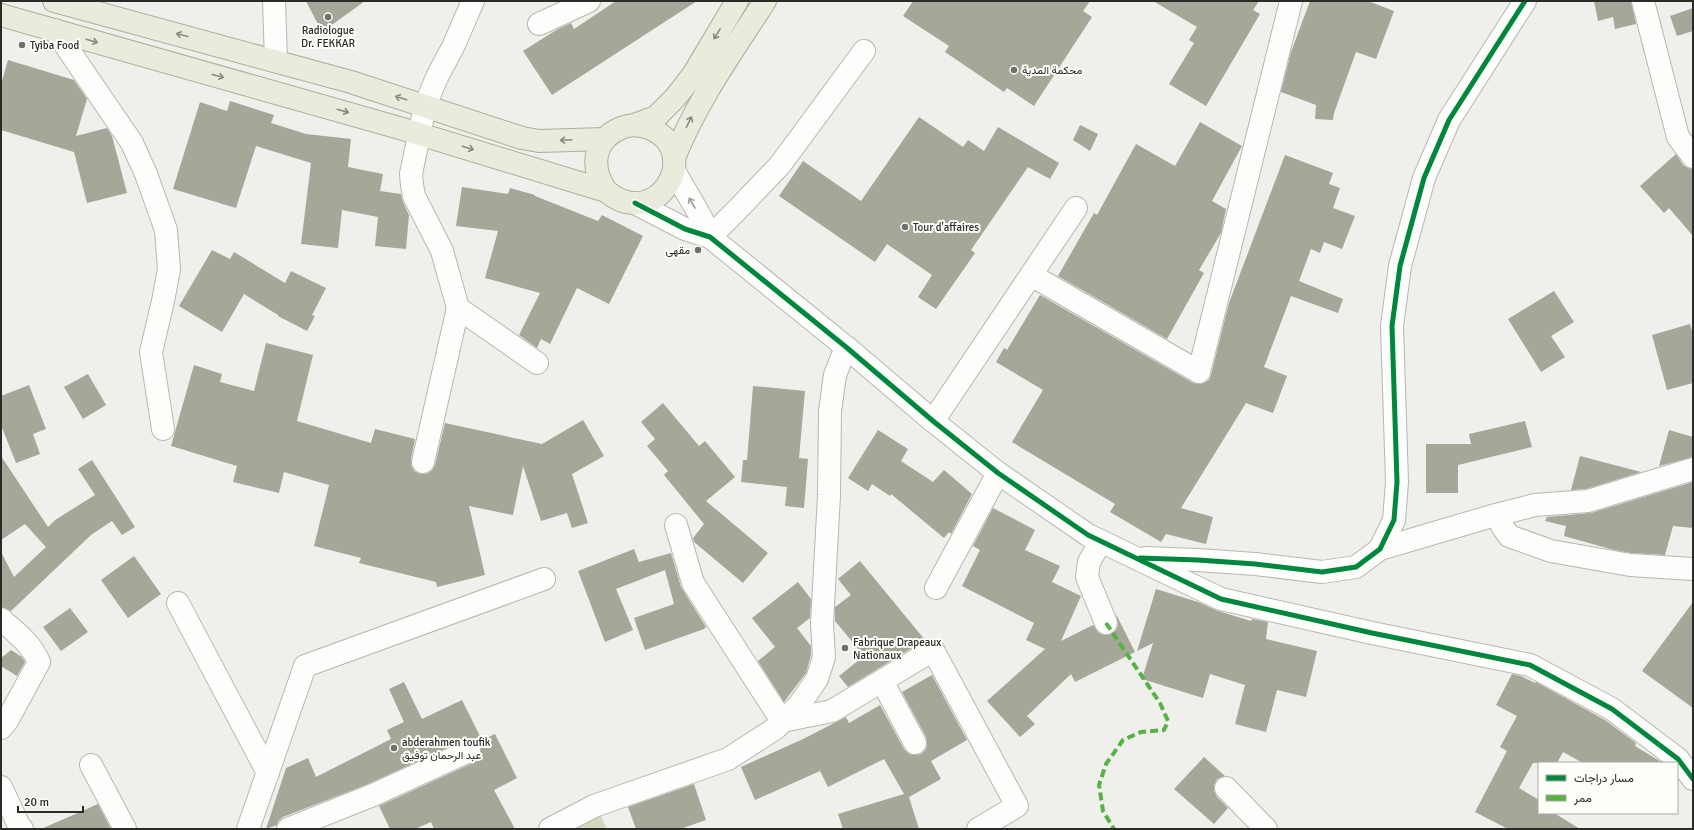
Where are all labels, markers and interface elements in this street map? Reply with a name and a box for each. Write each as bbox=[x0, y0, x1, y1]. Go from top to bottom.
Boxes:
marker: Radiologue Dr. FEKKAR bbox=[323, 12, 333, 22]
place label: Radiologue Dr. FEKKAR bbox=[301, 24, 355, 50]
one-way arrow bbox=[713, 28, 721, 39]
one-way arrow bbox=[175, 31, 188, 39]
one-way arrow bbox=[86, 38, 99, 45]
place label: Tyiba Food bbox=[30, 39, 80, 52]
marker: Tyiba Food bbox=[17, 40, 27, 50]
place label: محكمة المدية bbox=[1022, 64, 1083, 77]
marker: محكمة المدية bbox=[1009, 65, 1019, 75]
one-way arrow bbox=[211, 73, 224, 80]
one-way arrow bbox=[394, 94, 407, 101]
one-way arrow bbox=[336, 108, 349, 115]
one-way arrow bbox=[686, 117, 694, 129]
one-way arrow bbox=[560, 137, 573, 144]
one-way arrow bbox=[461, 145, 474, 152]
one-way arrow bbox=[688, 197, 696, 209]
place label: Tour d'affaires bbox=[913, 221, 979, 234]
marker: Tour d'affaires bbox=[900, 222, 910, 232]
place label: مقهى bbox=[666, 244, 690, 257]
marker: مقهى bbox=[693, 245, 703, 255]
place label: Fabrique Drapeaux Nationaux bbox=[853, 636, 941, 662]
marker: Fabrique Drapeaux Nationaux bbox=[840, 643, 850, 653]
place label: abderahmen toufik عبد الرحمان توفيق bbox=[402, 736, 491, 762]
marker: abderahmen toufik عبد الرحمان توفيق bbox=[389, 743, 399, 753]
legend bbox=[1538, 762, 1678, 814]
text: مسار دراجات bbox=[1574, 771, 1634, 786]
scale bar bbox=[18, 788, 83, 814]
text: ممر bbox=[1573, 791, 1592, 806]
text: 20 m bbox=[24, 795, 49, 810]

